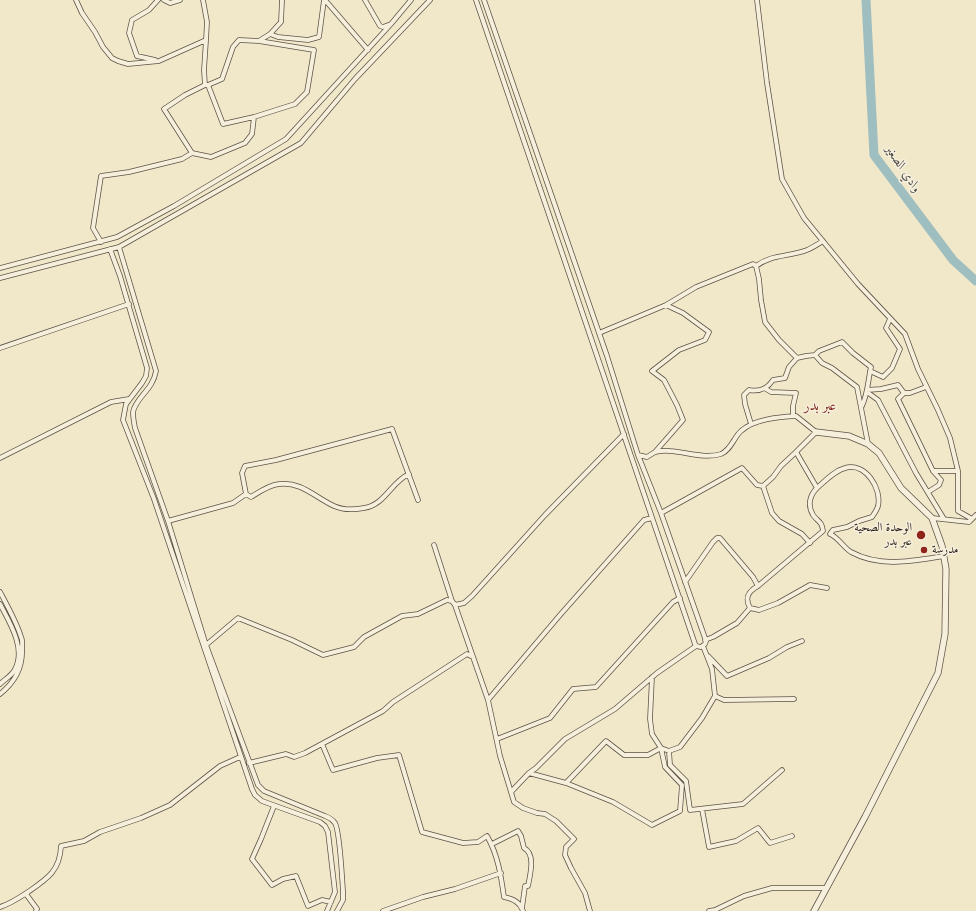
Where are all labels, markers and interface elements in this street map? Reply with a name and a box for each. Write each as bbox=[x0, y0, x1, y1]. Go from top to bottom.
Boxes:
water label: وادي الصغير bbox=[881, 142, 925, 196]
district label: عبر بدر bbox=[804, 398, 836, 414]
place label: الوحدة الصحية عبر بدر bbox=[854, 521, 912, 549]
marker: الوحدة الصحية عبر بدر bbox=[915, 529, 927, 541]
place label: مدرسة bbox=[932, 543, 958, 557]
marker: مدرسة bbox=[919, 545, 929, 555]

